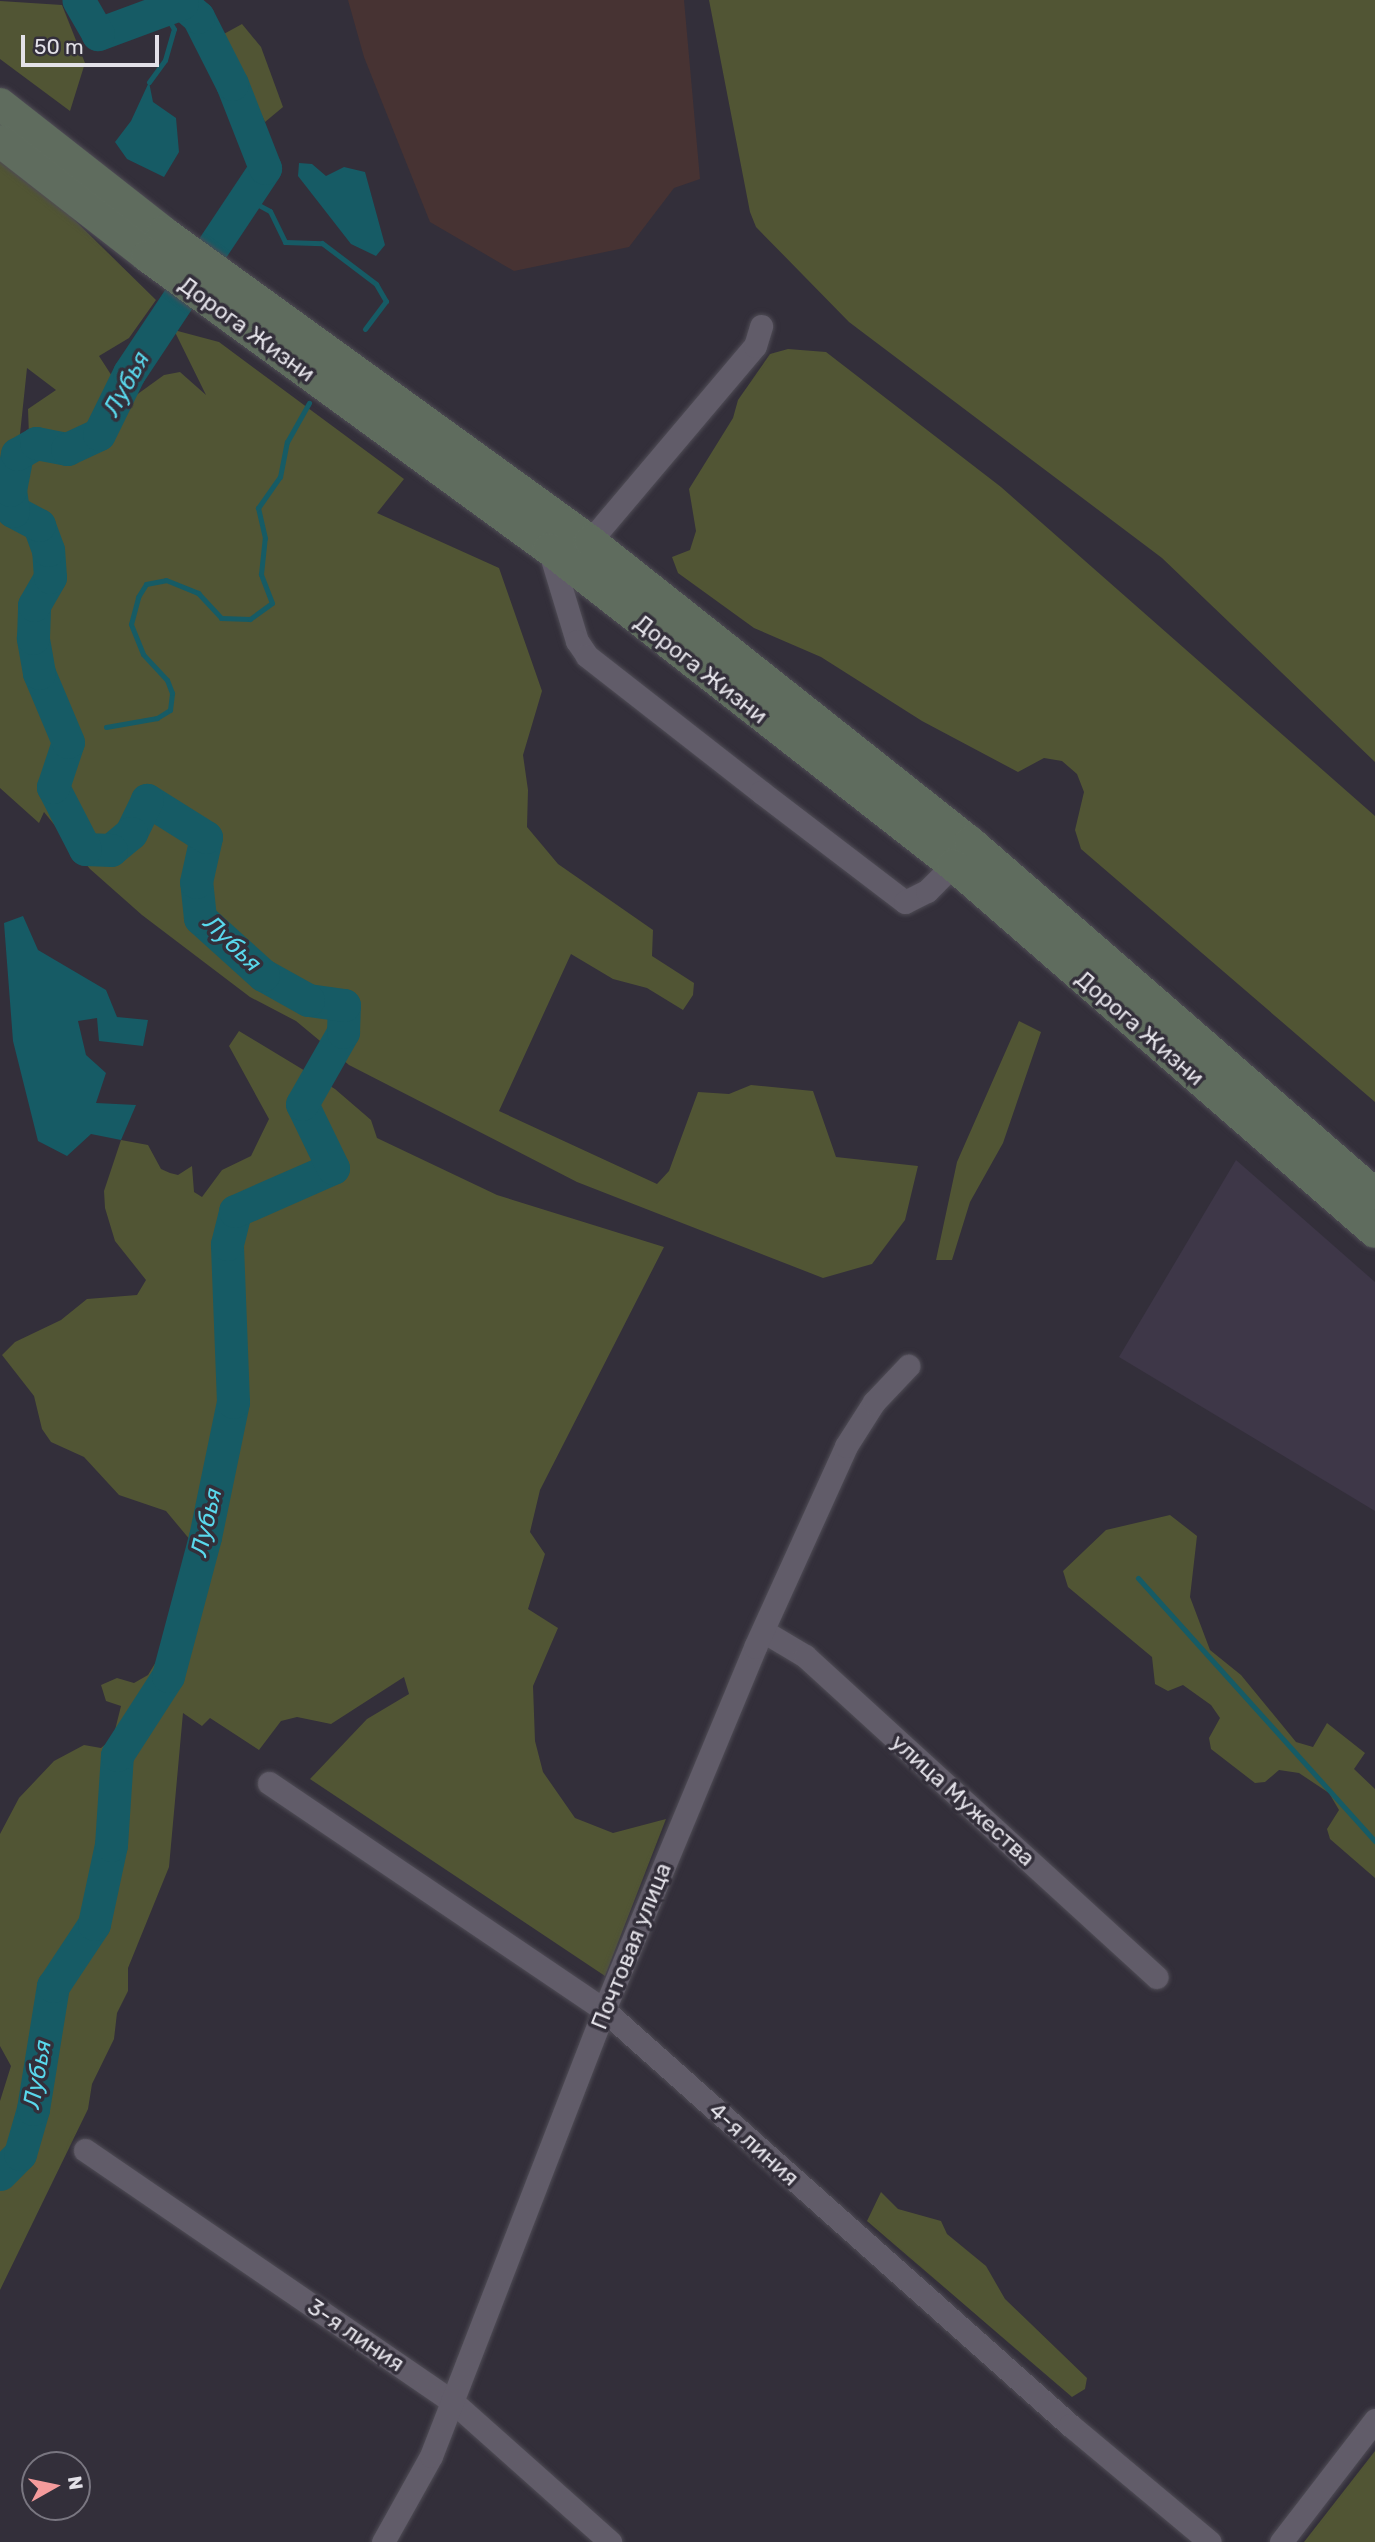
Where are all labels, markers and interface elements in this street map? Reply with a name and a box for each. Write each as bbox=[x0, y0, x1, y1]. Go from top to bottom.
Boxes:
scale bar bbox=[24, 21, 163, 65]
text: 50 m bbox=[34, 34, 84, 59]
street label: Дорога Жизни bbox=[174, 270, 320, 388]
water label: Лубья bbox=[98, 347, 156, 421]
street label: Дорога Жизни bbox=[629, 609, 773, 729]
water label: Лубья bbox=[197, 910, 267, 978]
street label: Дорога Жизни bbox=[1070, 965, 1210, 1091]
water label: Лубья bbox=[185, 1485, 229, 1559]
street label: улица Мужества bbox=[885, 1728, 1041, 1872]
street label: Почтовая улица bbox=[585, 1859, 677, 2033]
water label: Лубья bbox=[18, 2038, 58, 2110]
street label: 4-я линия bbox=[703, 2096, 805, 2192]
street label: 3-я линия bbox=[302, 2293, 410, 2377]
north arrow bbox=[21, 2451, 91, 2521]
text: N bbox=[63, 2474, 88, 2491]

